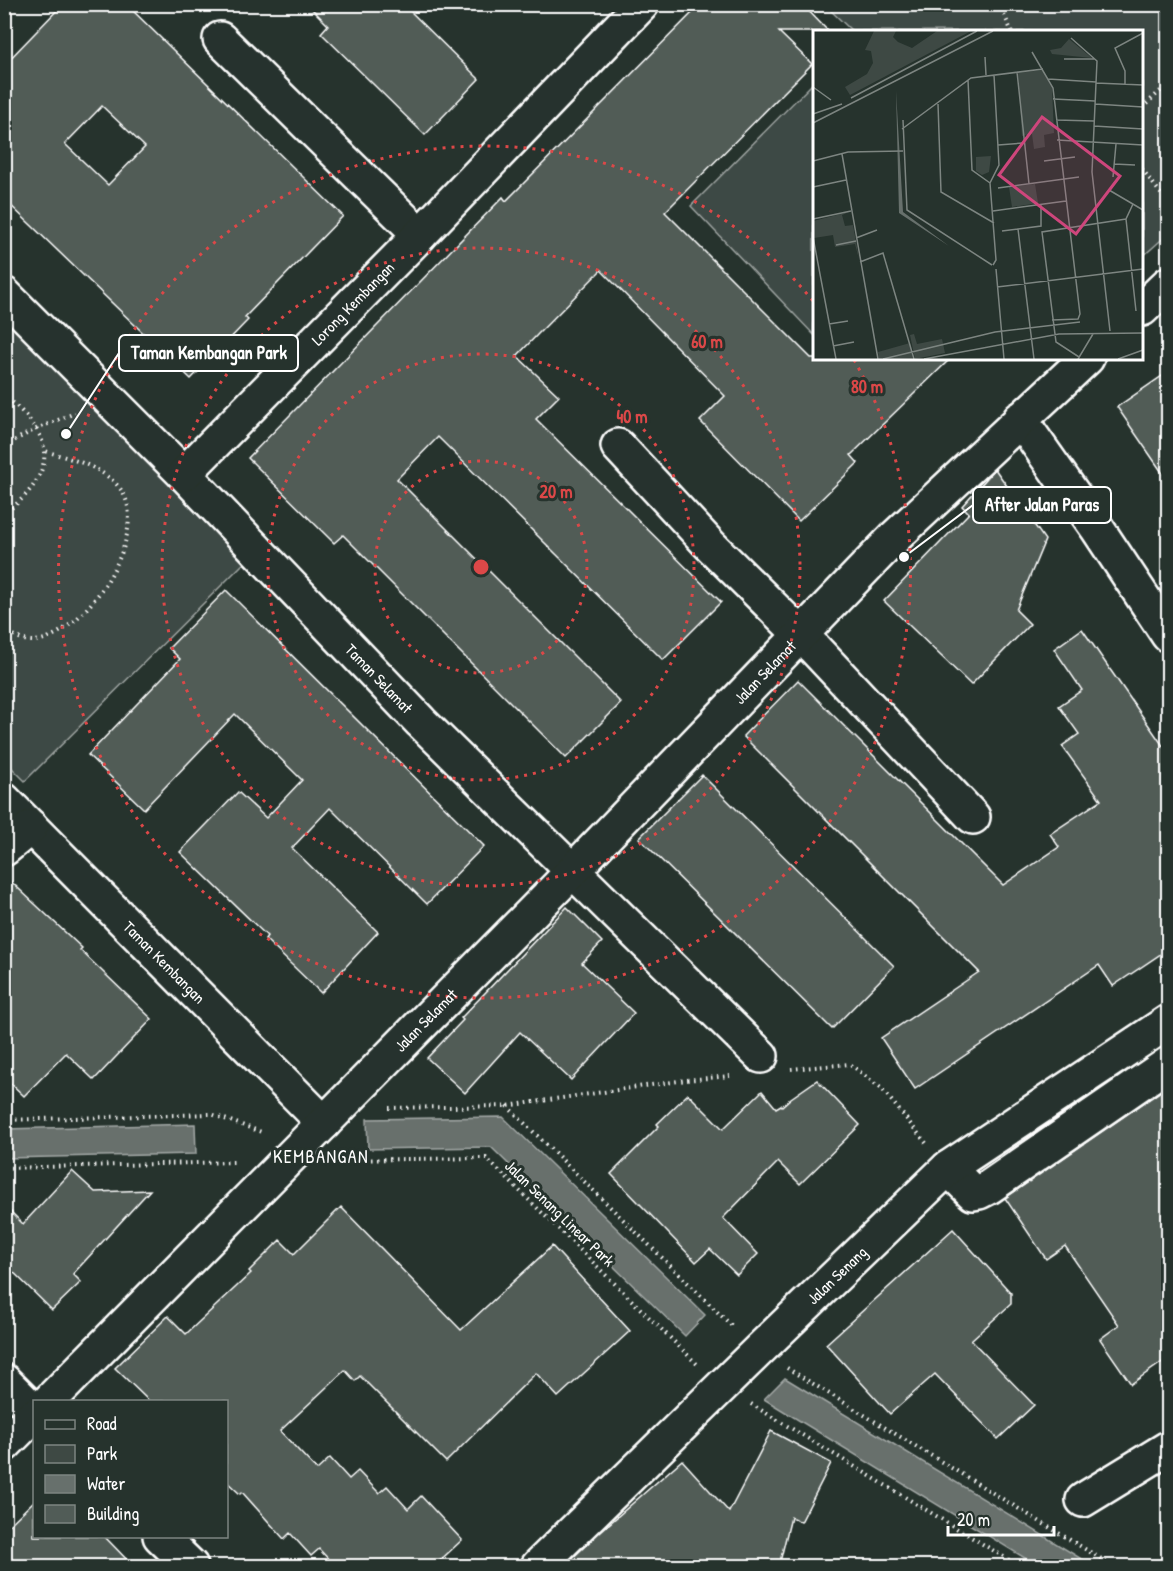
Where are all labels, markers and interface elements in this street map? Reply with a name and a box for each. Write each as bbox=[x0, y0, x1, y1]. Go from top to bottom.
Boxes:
inset map bbox=[813, 30, 1143, 360]
street label: Lorong Kembangan bbox=[306, 257, 399, 350]
text: 60 m bbox=[691, 329, 723, 354]
callout: Taman Kembangan Park bbox=[119, 335, 298, 371]
text: Taman Kembangan Park bbox=[130, 340, 287, 366]
text: 80 m bbox=[851, 374, 883, 399]
text: 40 m bbox=[616, 404, 648, 429]
text: 20 m bbox=[540, 479, 572, 504]
callout: After Jalan Paras bbox=[973, 487, 1111, 523]
text: After Jalan Paras bbox=[985, 492, 1099, 517]
centre of rings bbox=[471, 557, 491, 577]
street label: Jalan Selamat bbox=[729, 635, 801, 709]
street label: Taman Selamat bbox=[340, 638, 418, 718]
street label: Taman Kembangan bbox=[119, 916, 210, 1008]
street label: Jalan Selamat bbox=[389, 983, 462, 1056]
district label: KEMBANGAN bbox=[273, 1144, 369, 1169]
street label: Jalan Senang Linear Park bbox=[500, 1155, 620, 1271]
street label: Jalan Senang bbox=[802, 1241, 872, 1309]
legend bbox=[33, 1400, 228, 1538]
text: Road bbox=[87, 1411, 117, 1436]
text: Park bbox=[87, 1441, 118, 1466]
text: Water bbox=[87, 1471, 125, 1496]
scale bar bbox=[948, 1499, 1054, 1537]
text: Building bbox=[87, 1501, 139, 1526]
text: 20 m bbox=[957, 1507, 990, 1532]

